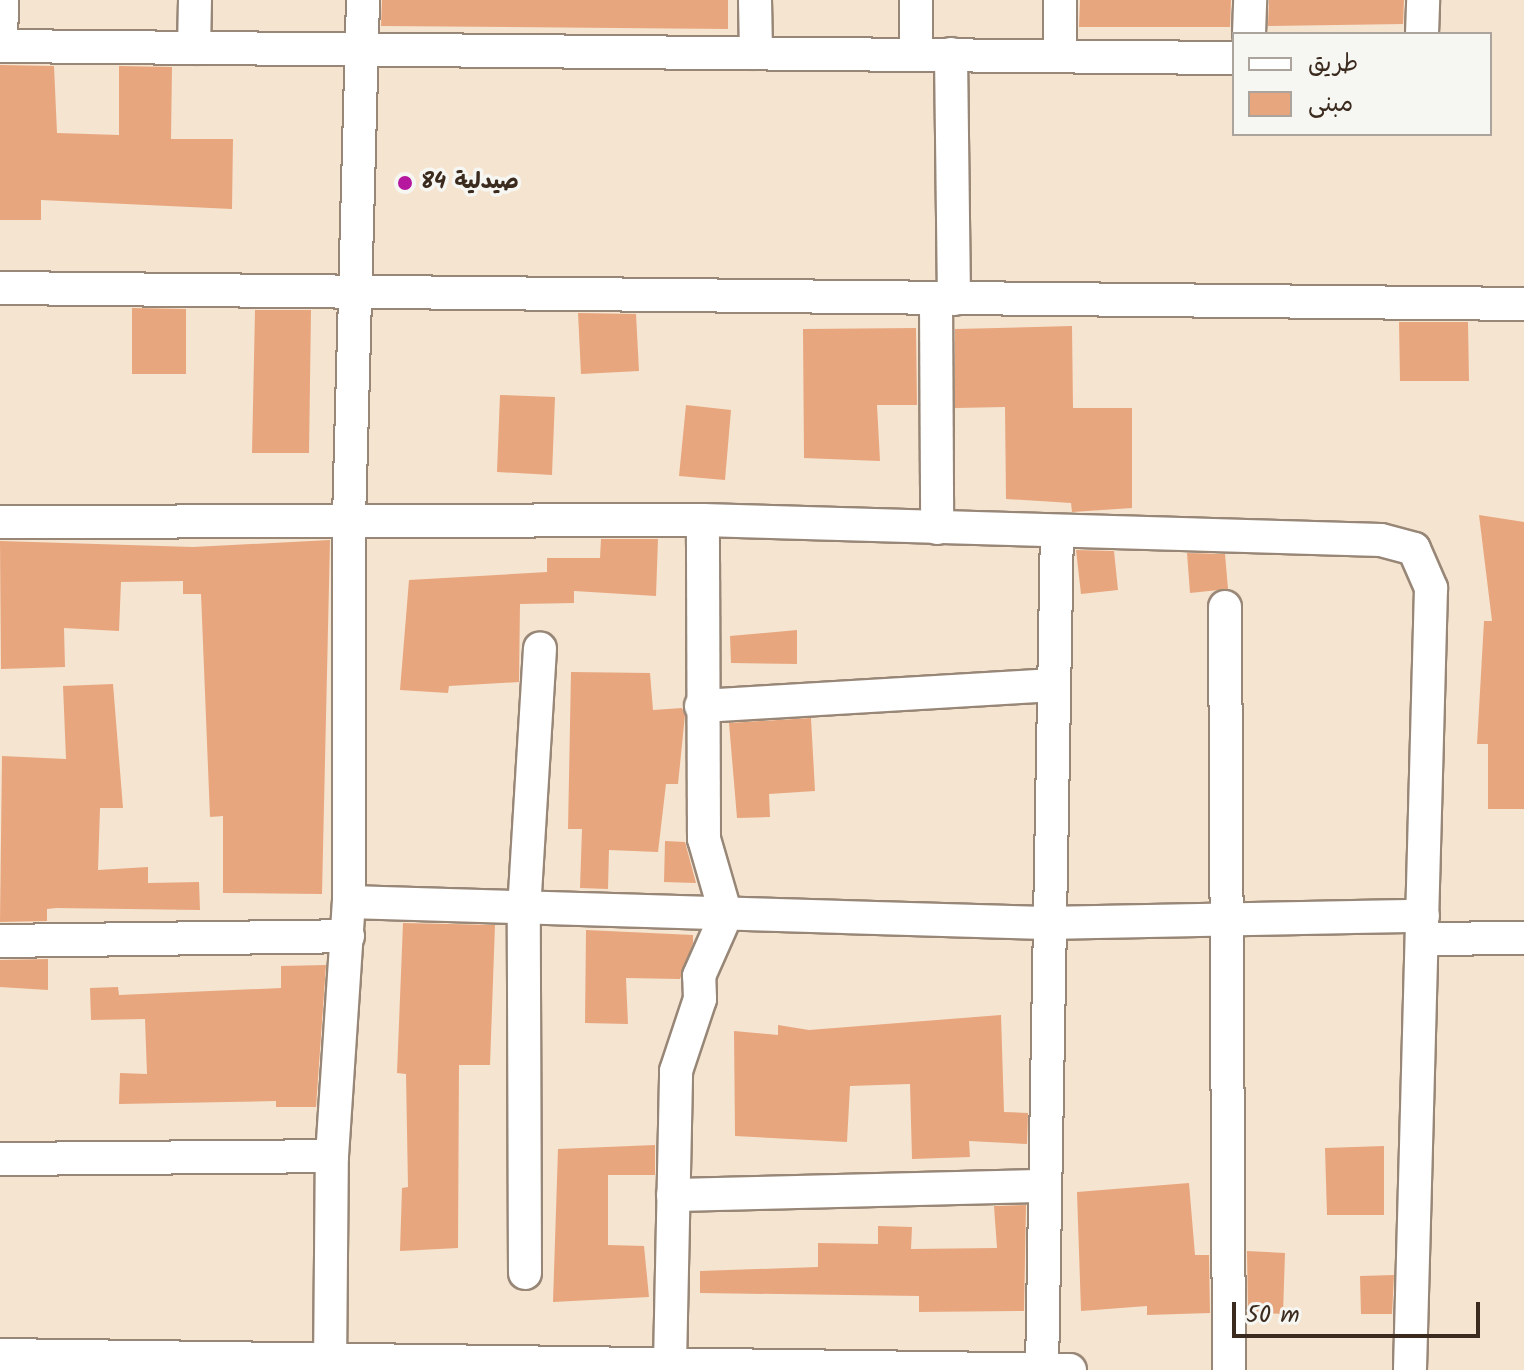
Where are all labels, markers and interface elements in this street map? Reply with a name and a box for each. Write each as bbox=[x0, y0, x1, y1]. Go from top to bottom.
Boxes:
legend bbox=[1232, 32, 1492, 136]
text: طريق bbox=[1308, 45, 1358, 84]
text: مبنى bbox=[1308, 85, 1353, 124]
place label: 84 صيدلية bbox=[421, 170, 519, 196]
marker: 84 صيدلية bbox=[396, 174, 414, 192]
scale bar bbox=[1236, 1286, 1484, 1336]
text: 50 m bbox=[1246, 1296, 1300, 1335]

